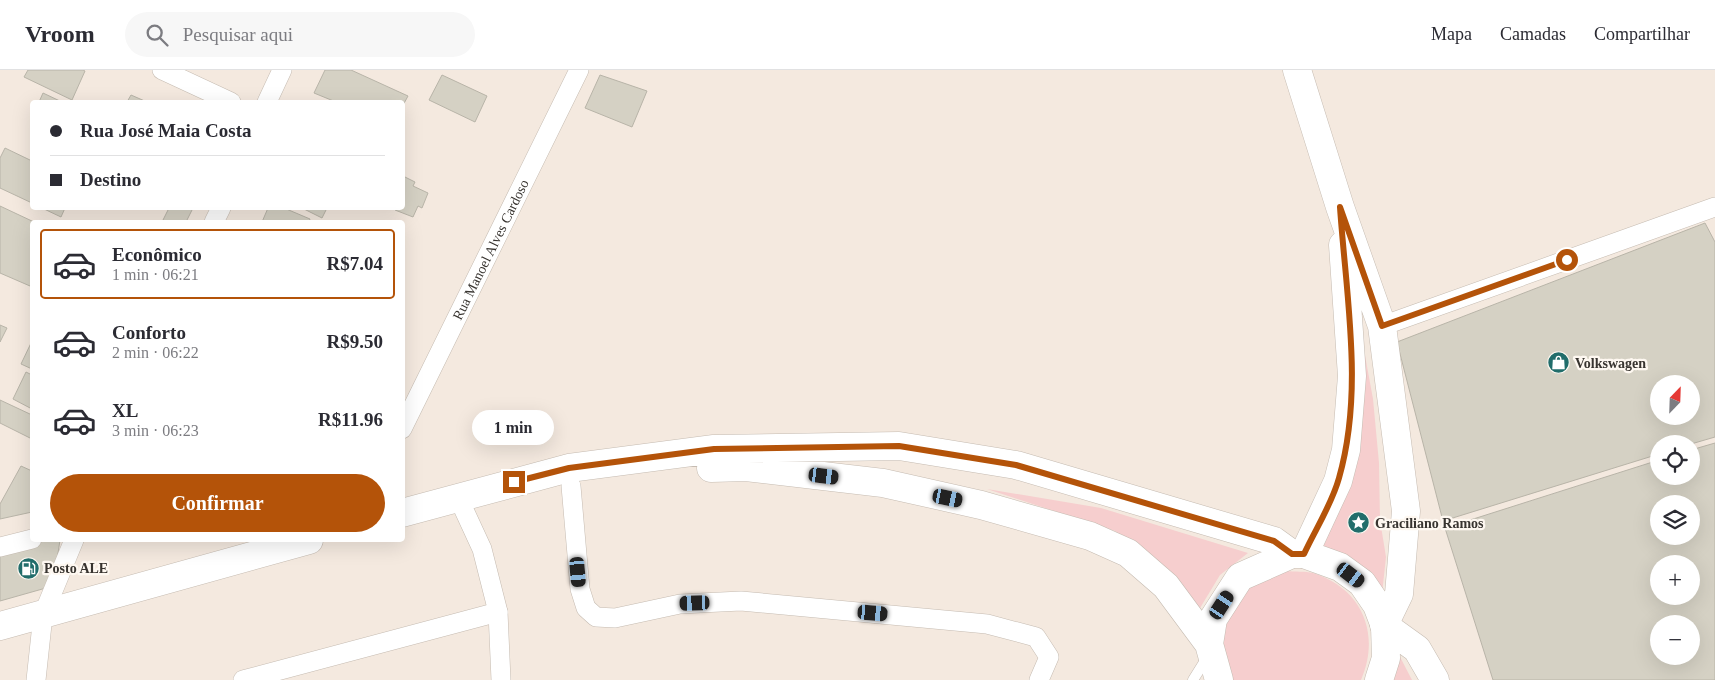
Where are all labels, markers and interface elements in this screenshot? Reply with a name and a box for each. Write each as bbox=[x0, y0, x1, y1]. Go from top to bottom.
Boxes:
search box bbox=[125, 12, 475, 57]
text: Vroom bbox=[25, 21, 95, 47]
icon: search bbox=[143, 21, 171, 49]
text: Pesquisar aqui bbox=[183, 24, 293, 45]
text: Mapa bbox=[1431, 24, 1472, 44]
text: Camadas bbox=[1500, 24, 1566, 44]
text: Compartilhar bbox=[1594, 24, 1690, 44]
text: Rua José Maia Costa bbox=[80, 120, 252, 141]
text: Destino bbox=[80, 169, 141, 190]
street label: Rua Manoel Alves Cardoso bbox=[450, 177, 532, 322]
icon: car bbox=[52, 242, 97, 287]
text: Econômico bbox=[112, 244, 202, 265]
route start bbox=[1556, 249, 1578, 271]
text: R$7.04 bbox=[327, 253, 383, 274]
text: 1 min · 06:21 bbox=[112, 266, 199, 283]
icon: car bbox=[52, 320, 97, 365]
text: Conforto bbox=[112, 322, 186, 343]
text: R$9.50 bbox=[327, 331, 383, 352]
text: 2 min · 06:22 bbox=[112, 344, 199, 361]
shop icon: Volkswagen bbox=[1547, 351, 1571, 375]
place label: Volkswagen bbox=[1575, 356, 1646, 371]
north arrow bbox=[1650, 375, 1700, 425]
map controls bbox=[1650, 375, 1700, 665]
icon: car bbox=[52, 398, 97, 443]
text: XL bbox=[112, 400, 138, 421]
text: R$11.96 bbox=[318, 409, 383, 430]
callout: 1 min bbox=[473, 410, 555, 444]
text: 1 min bbox=[494, 419, 532, 436]
text: 3 min · 06:23 bbox=[112, 422, 199, 439]
button: locate bbox=[1650, 435, 1700, 485]
car bbox=[808, 467, 839, 485]
route end bbox=[503, 471, 525, 493]
button: Confirmar bbox=[50, 474, 385, 532]
car bbox=[931, 488, 964, 508]
button: layers bbox=[1650, 495, 1700, 545]
place icon: Graciliano Ramos bbox=[1347, 511, 1371, 535]
place label: Graciliano Ramos bbox=[1375, 516, 1484, 531]
button: + bbox=[1650, 555, 1700, 605]
fuel station icon: Posto ALE bbox=[16, 556, 40, 580]
car bbox=[569, 556, 586, 588]
car bbox=[1334, 560, 1367, 590]
place label: Posto ALE bbox=[44, 561, 108, 576]
car bbox=[1207, 588, 1236, 622]
car bbox=[679, 595, 710, 611]
car bbox=[857, 604, 888, 622]
button: − bbox=[1650, 615, 1700, 665]

